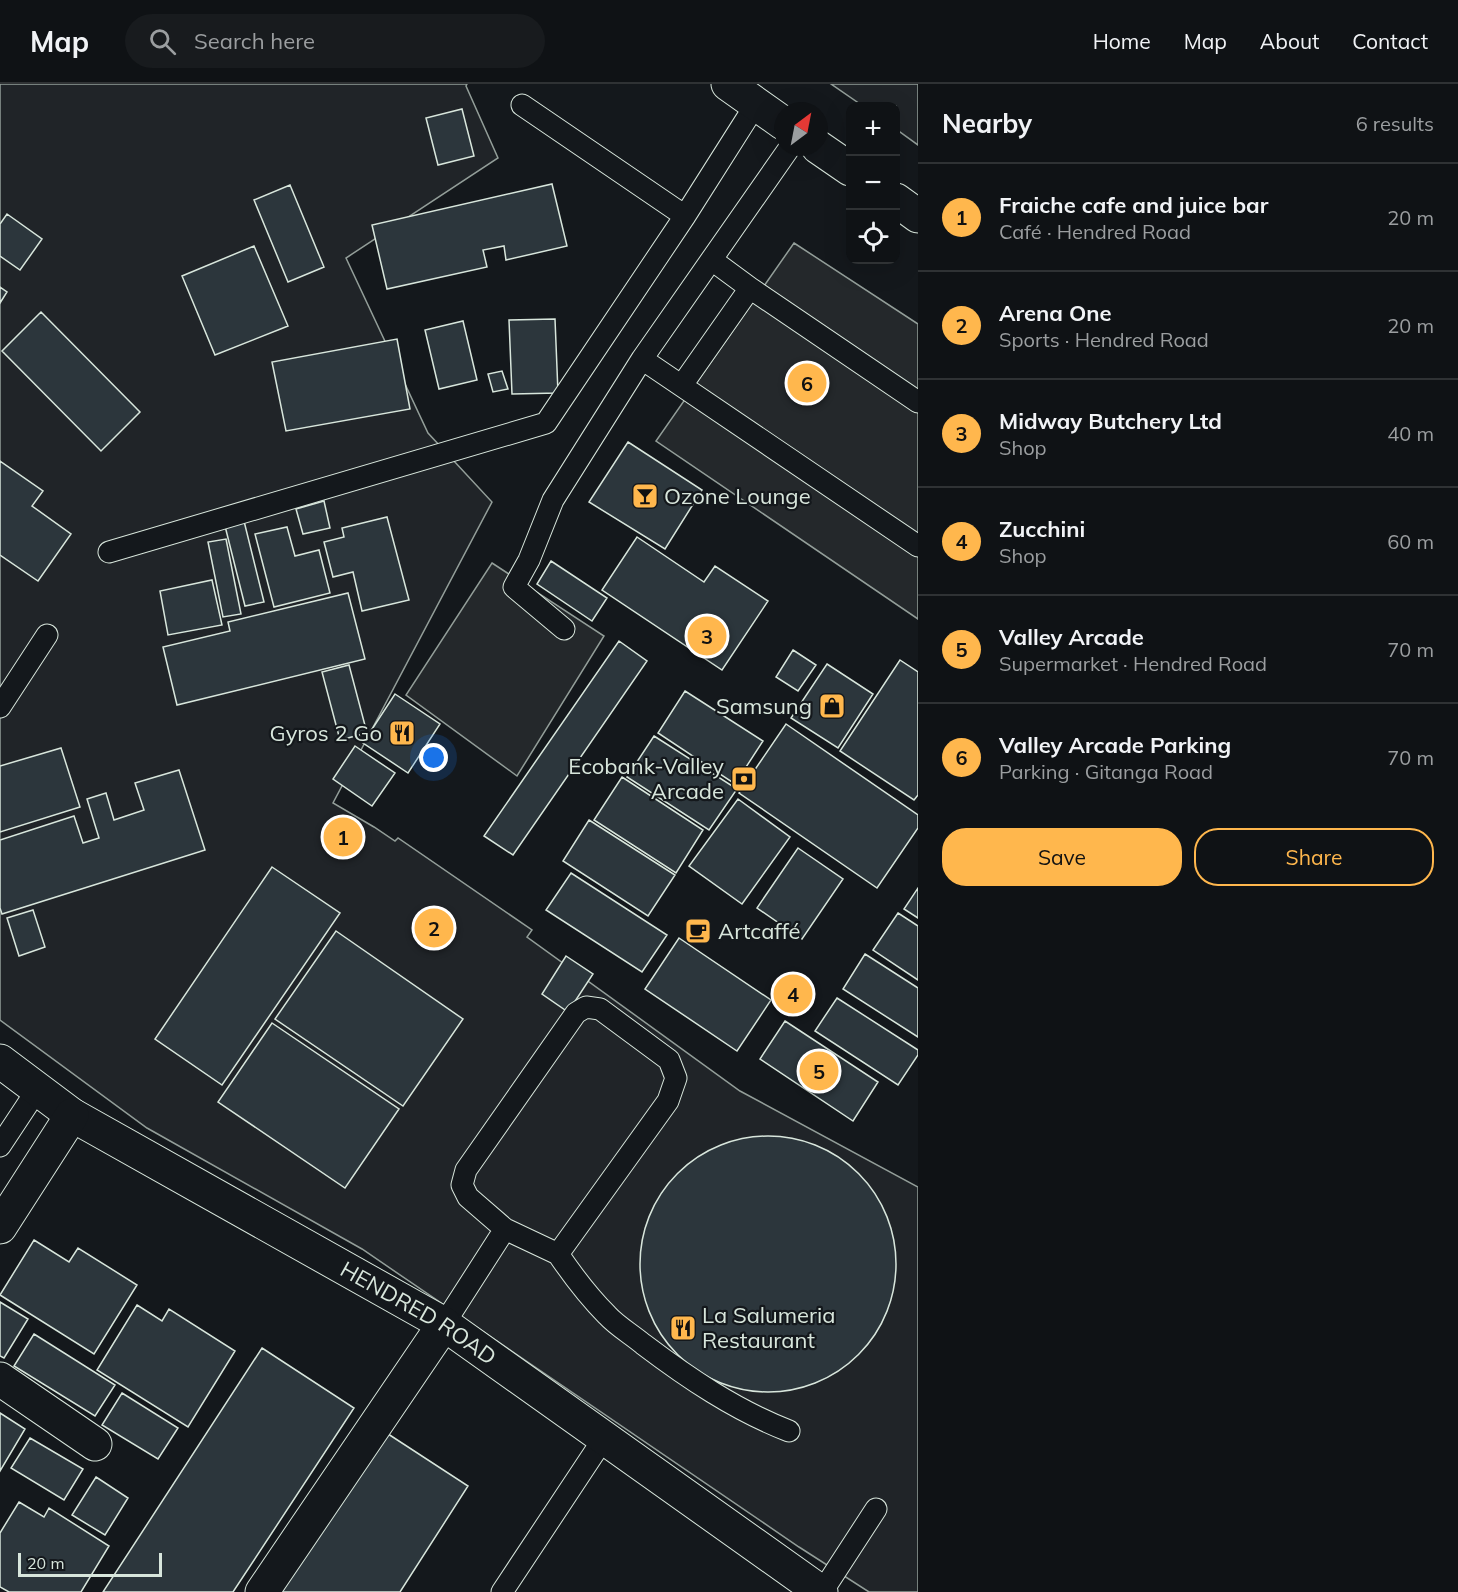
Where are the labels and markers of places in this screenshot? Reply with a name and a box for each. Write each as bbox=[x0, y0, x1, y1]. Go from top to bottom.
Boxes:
pin: 6 bbox=[788, 360, 826, 406]
bar icon: Ozone Lounge bbox=[630, 481, 660, 511]
place label: Ozone Lounge bbox=[664, 482, 811, 510]
pin: 3 bbox=[688, 614, 726, 658]
shop icon: Samsung bbox=[817, 691, 847, 721]
place label: Samsung bbox=[716, 692, 812, 720]
restaurant icon: Gyros 2 Go bbox=[387, 718, 417, 748]
place label: Gyros 2 Go bbox=[270, 719, 382, 747]
place label: Ecobank-Valley Arcade bbox=[568, 752, 724, 805]
bank icon: Ecobank-Valley Arcade bbox=[729, 764, 759, 794]
pin: 1 bbox=[324, 814, 362, 860]
pin: 2 bbox=[414, 906, 454, 950]
cafe icon: Artcaffé bbox=[683, 916, 713, 946]
place label: Artcaffé bbox=[718, 917, 801, 945]
pin: 4 bbox=[774, 972, 812, 1016]
pin: 5 bbox=[800, 1048, 838, 1094]
place label: La Salumeria Restaurant bbox=[702, 1301, 835, 1354]
restaurant icon: La Salumeria Restaurant bbox=[668, 1313, 698, 1343]

